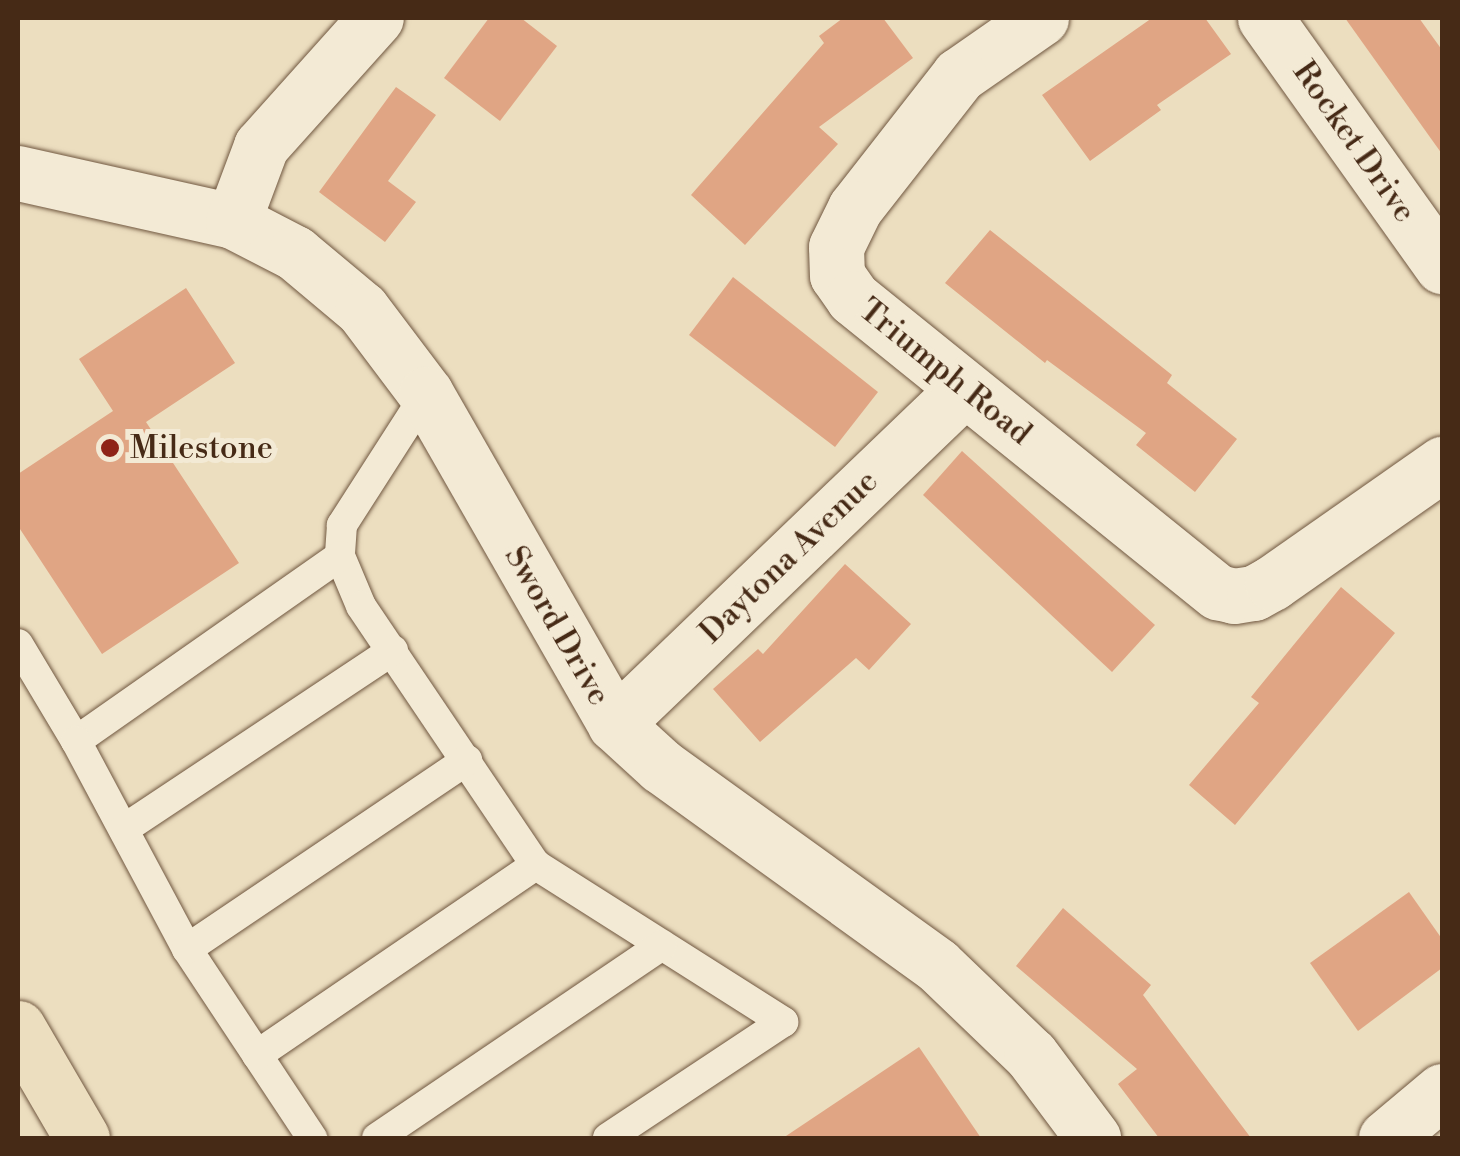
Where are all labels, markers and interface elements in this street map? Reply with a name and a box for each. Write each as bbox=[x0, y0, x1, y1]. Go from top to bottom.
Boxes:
street label: Rocket Drive bbox=[1284, 54, 1424, 230]
street label: Triumph Road bbox=[851, 291, 1039, 453]
place label: Milestone bbox=[130, 429, 273, 467]
marker: Milestone bbox=[99, 437, 121, 459]
street label: Daytona Avenue bbox=[692, 462, 886, 652]
street label: Sword Drive bbox=[496, 540, 618, 712]

